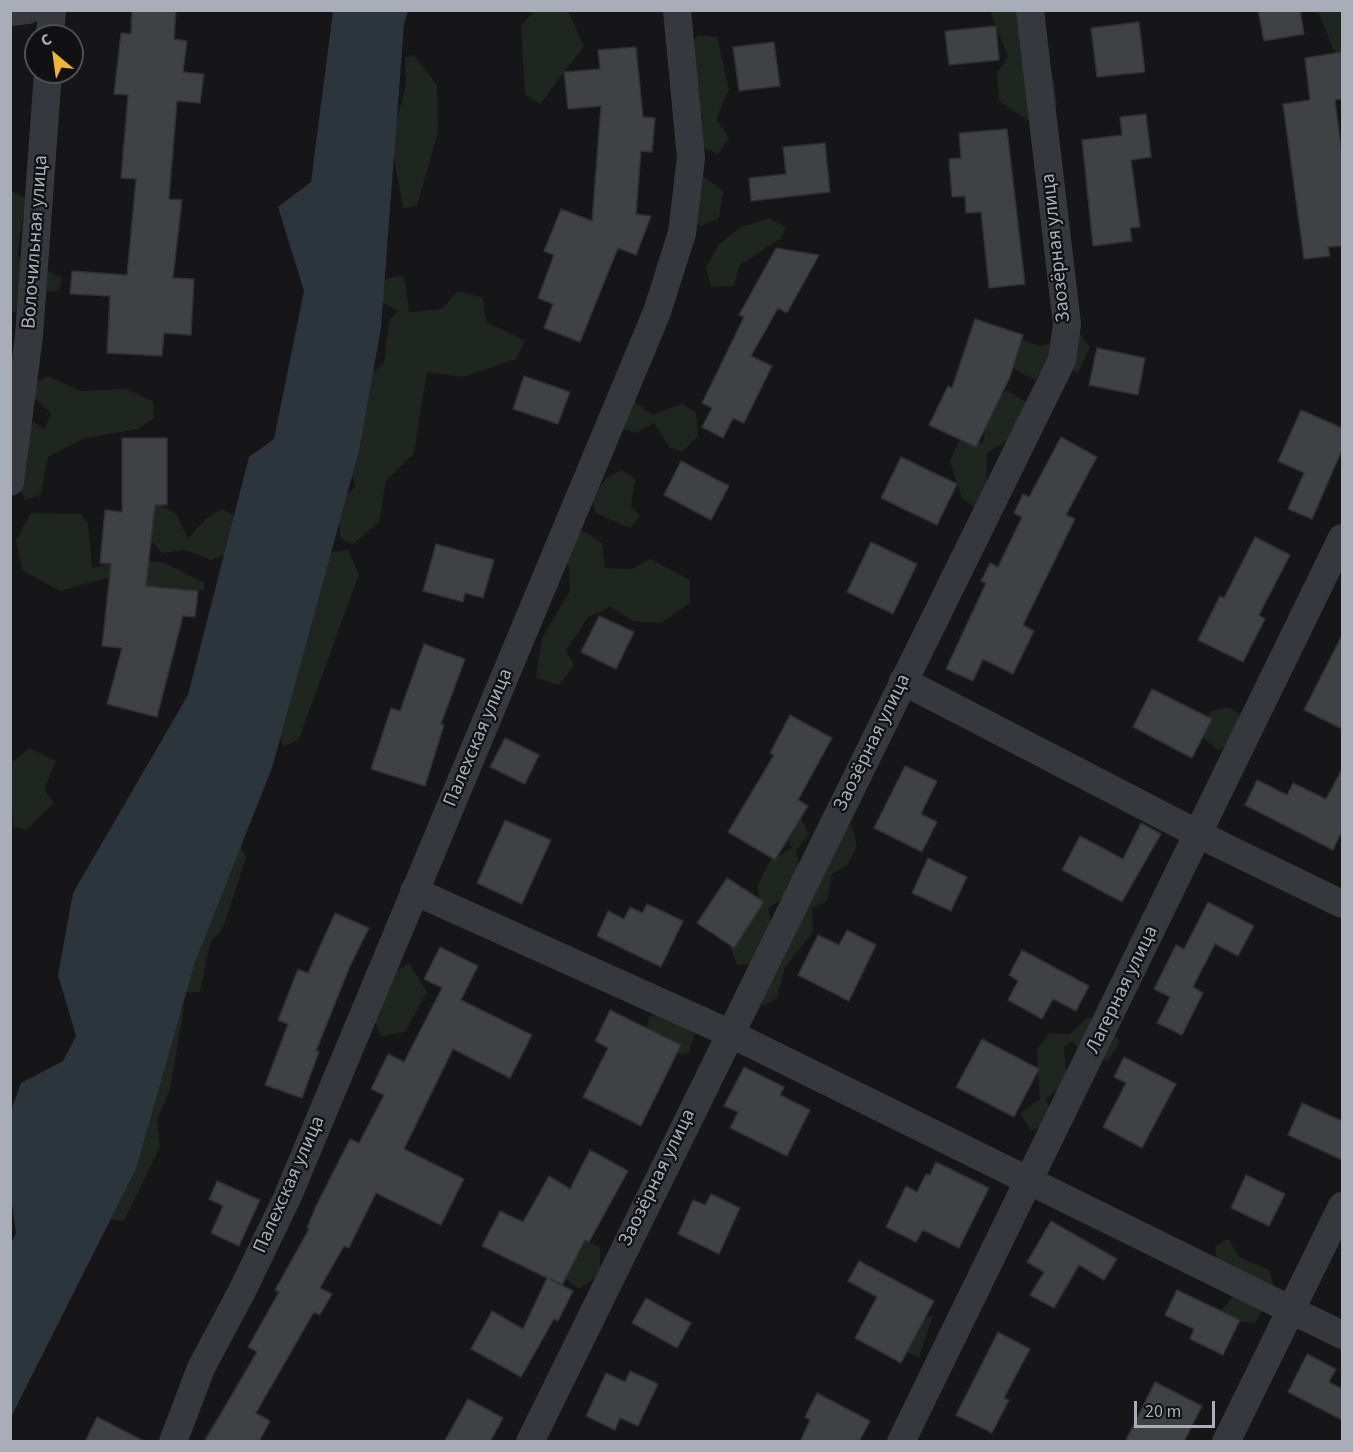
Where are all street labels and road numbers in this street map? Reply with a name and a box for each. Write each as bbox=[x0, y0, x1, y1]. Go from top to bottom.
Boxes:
street label: Волочильная улица bbox=[18, 154, 54, 330]
street label: Заозёрная улица bbox=[1037, 172, 1077, 324]
street label: Палехская улица bbox=[439, 665, 519, 811]
street label: Заозёрная улица bbox=[829, 670, 917, 816]
street label: Лагерная улица bbox=[1082, 922, 1164, 1058]
street label: Заозёрная улица bbox=[614, 1105, 702, 1251]
street label: Палехская улица bbox=[249, 1113, 331, 1257]

